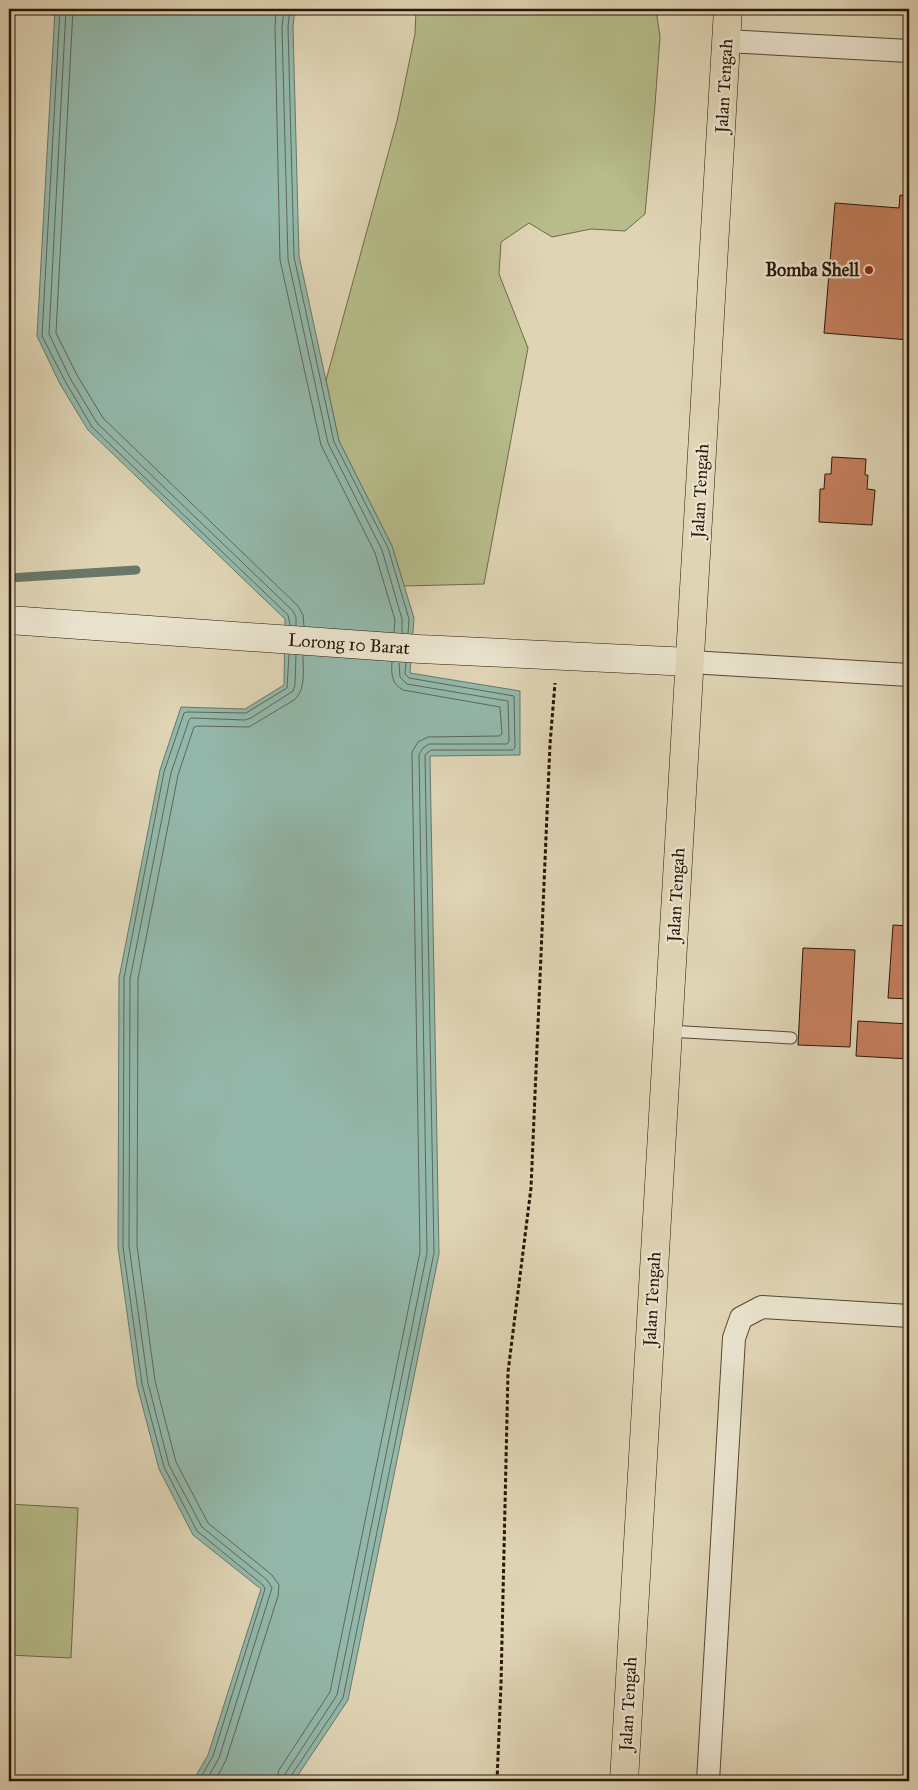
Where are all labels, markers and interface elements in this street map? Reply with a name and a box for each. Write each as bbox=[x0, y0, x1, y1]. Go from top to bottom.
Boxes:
street label: Jalan Tengah bbox=[710, 38, 738, 136]
place label: Bomba Shell bbox=[765, 259, 860, 281]
marker: Bomba Shell bbox=[863, 264, 875, 276]
street label: Jalan Tengah bbox=[686, 443, 714, 541]
street label: Lorong 10 Barat bbox=[287, 629, 411, 660]
street label: Jalan Tengah bbox=[662, 847, 690, 945]
street label: Jalan Tengah bbox=[638, 1251, 666, 1349]
street label: Jalan Tengah bbox=[614, 1656, 642, 1754]

